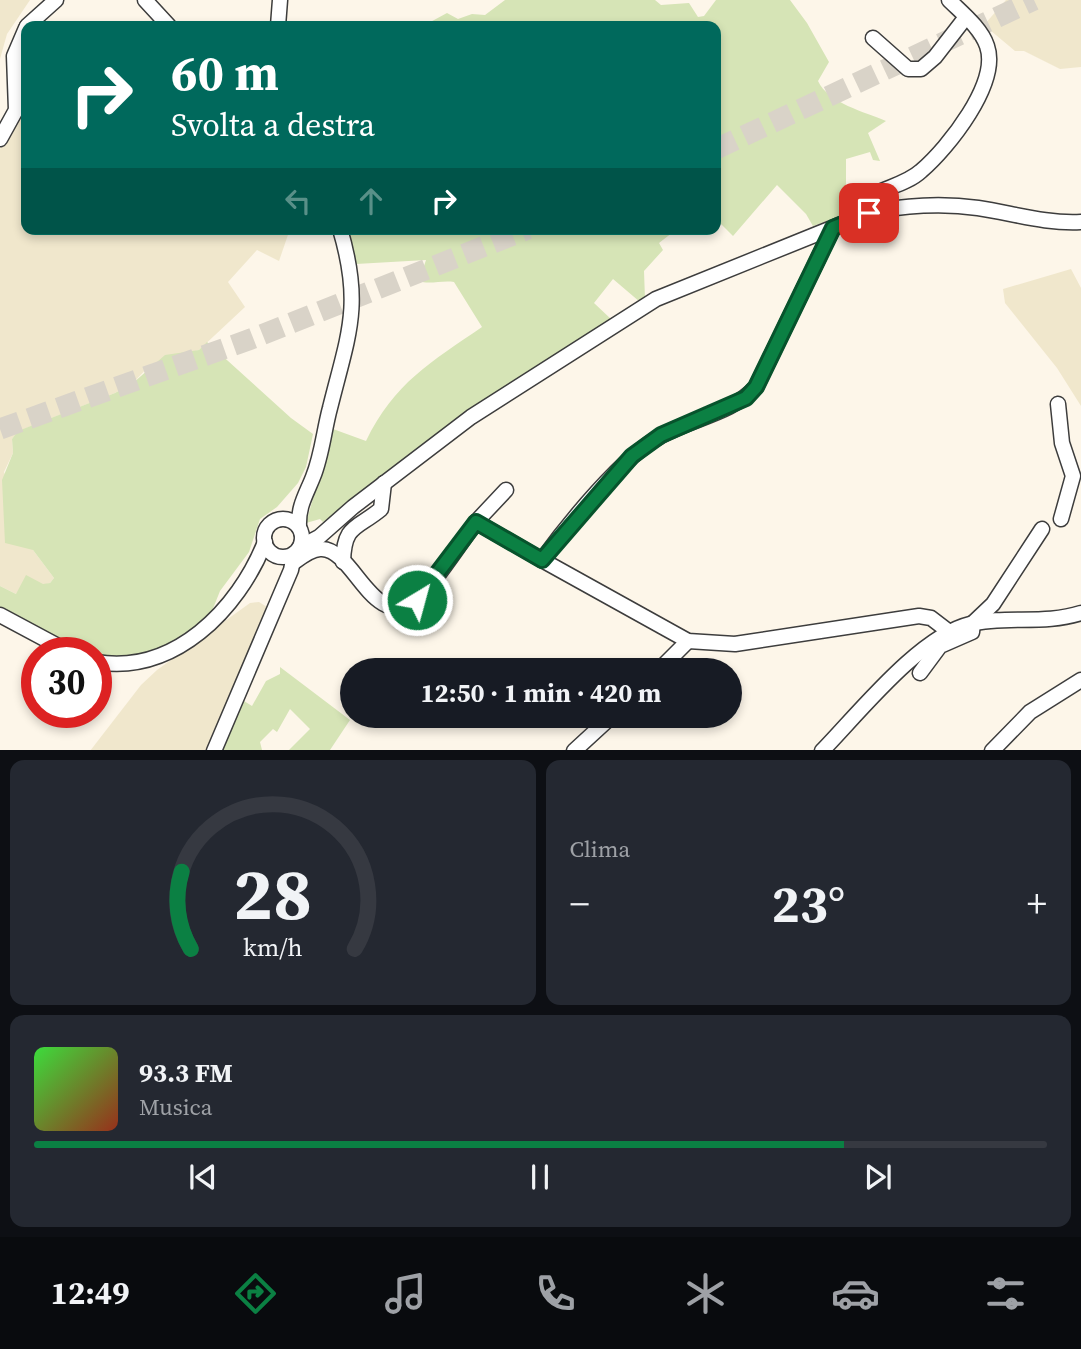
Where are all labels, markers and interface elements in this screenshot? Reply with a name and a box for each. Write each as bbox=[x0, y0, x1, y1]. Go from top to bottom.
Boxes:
text: 60 m bbox=[171, 39, 279, 106]
icon: right bbox=[56, 49, 147, 140]
text: Svolta a destra bbox=[171, 103, 375, 147]
icon: left bbox=[279, 182, 317, 220]
icon: ahead bbox=[352, 182, 390, 220]
icon: right bbox=[425, 182, 463, 220]
pin bbox=[839, 183, 899, 243]
icon: arrive bbox=[850, 194, 888, 232]
position arrow bbox=[380, 563, 454, 637]
speed limit sign: 30 bbox=[21, 637, 112, 728]
text: 12:50 · 1 min · 420 m bbox=[421, 675, 661, 711]
text: Clima bbox=[570, 833, 630, 865]
text: 28 bbox=[233, 844, 312, 943]
text: 23° bbox=[772, 868, 845, 939]
text: − bbox=[570, 878, 590, 930]
text: + bbox=[1027, 878, 1047, 930]
text: km/h bbox=[243, 929, 303, 963]
text: 93.3 FM bbox=[139, 1055, 233, 1091]
text: Musica bbox=[139, 1091, 212, 1123]
icon: previous bbox=[184, 1158, 222, 1196]
icon: pause bbox=[521, 1158, 559, 1196]
icon: next bbox=[859, 1158, 897, 1196]
icon: directions bbox=[231, 1269, 280, 1318]
icon: music bbox=[381, 1269, 430, 1318]
icon: phone bbox=[531, 1269, 580, 1318]
icon: climate bbox=[681, 1269, 730, 1318]
icon: car bbox=[831, 1269, 880, 1318]
icon: filters bbox=[981, 1269, 1030, 1318]
text: 12:49 bbox=[51, 1271, 130, 1315]

